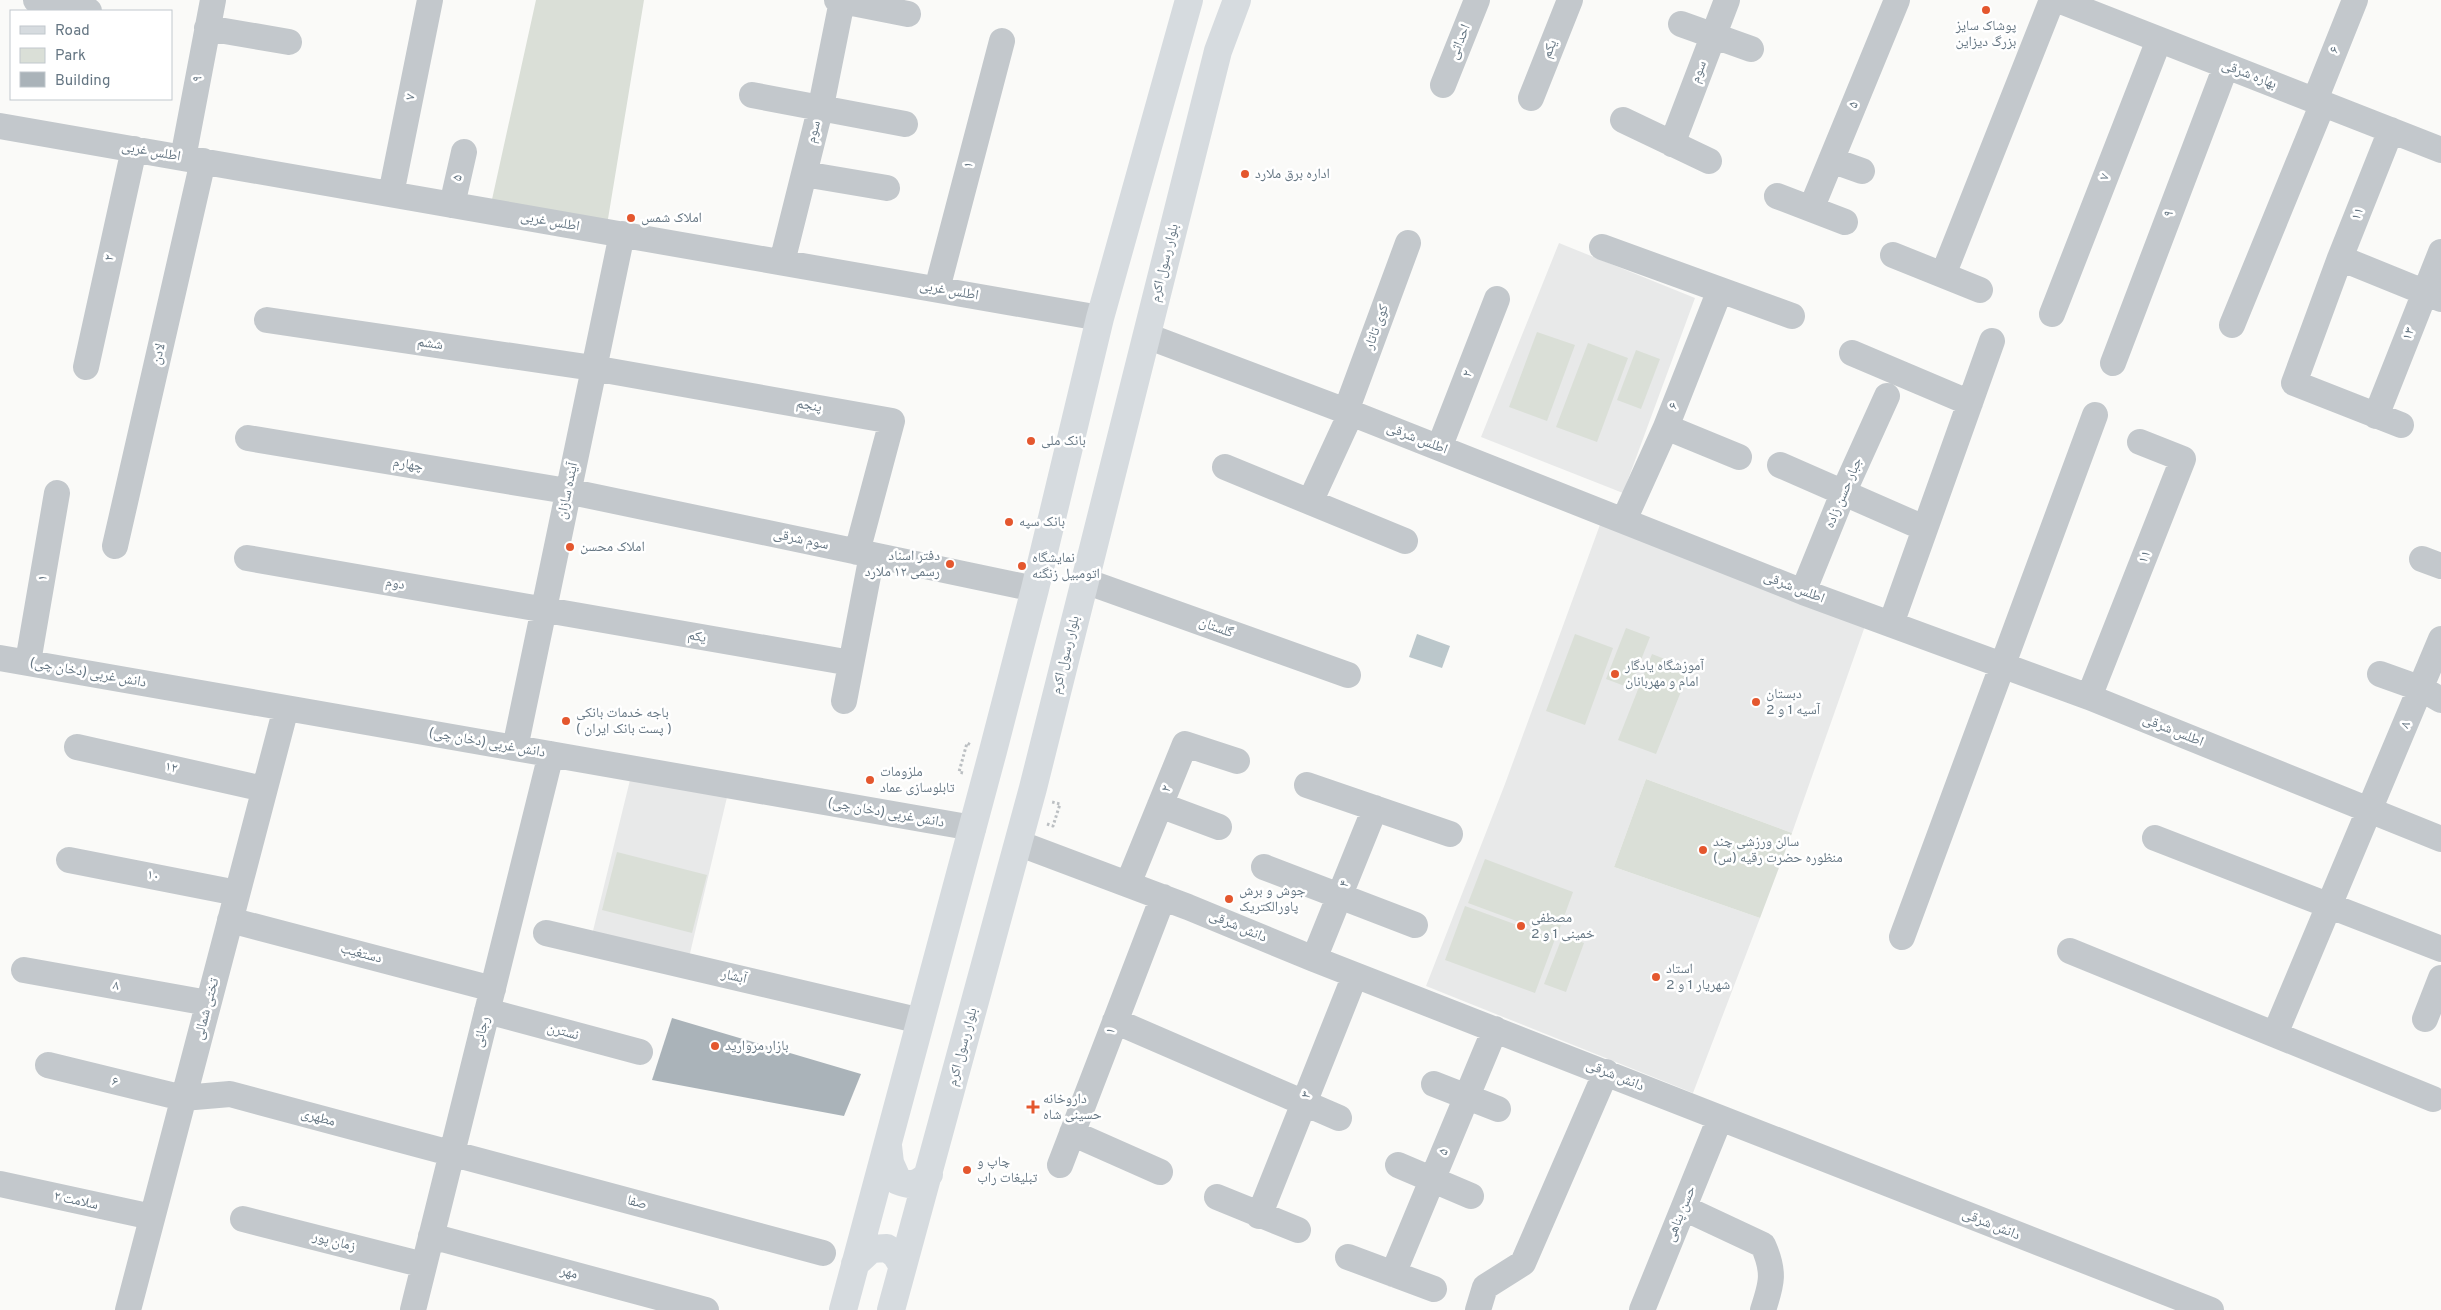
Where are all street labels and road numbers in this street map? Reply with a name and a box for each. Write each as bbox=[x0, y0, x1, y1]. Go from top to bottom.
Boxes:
street label: احداثی bbox=[1445, 22, 1475, 62]
street label: یکم bbox=[1539, 37, 1561, 61]
street label: ۶ bbox=[2326, 44, 2344, 56]
street label: بهاره شرقی bbox=[2219, 57, 2279, 93]
street label: سوم bbox=[1687, 58, 1711, 86]
street label: ۹ bbox=[189, 74, 207, 84]
street label: ۷ bbox=[402, 92, 420, 102]
street label: ۵ bbox=[1845, 99, 1863, 111]
street label: سوم bbox=[803, 119, 825, 145]
street label: اطلس غربی bbox=[120, 138, 182, 166]
street label: ۱ bbox=[960, 160, 978, 170]
street label: ۷ bbox=[2096, 171, 2114, 183]
street label: ۵ bbox=[449, 173, 467, 183]
street label: ۱۱ bbox=[2348, 205, 2368, 223]
street label: اطلس غربی bbox=[519, 208, 581, 236]
street label: ۹ bbox=[2160, 208, 2178, 220]
street label: بلوار رسول اکرم bbox=[1147, 222, 1183, 304]
street label: ۲ bbox=[101, 253, 119, 263]
street label: اطلس غربی bbox=[918, 277, 980, 305]
street label: کوی تاتار bbox=[1361, 302, 1393, 353]
street label: ۱۳ bbox=[2399, 325, 2419, 343]
street label: ششم bbox=[416, 334, 444, 354]
street label: لادن bbox=[148, 342, 170, 366]
street label: ۲ bbox=[1459, 368, 1477, 380]
street label: پنجم bbox=[795, 395, 823, 417]
street label: ۶ bbox=[1665, 400, 1683, 412]
street label: اطلس شرقی bbox=[1384, 420, 1450, 458]
street label: چهارم bbox=[392, 454, 424, 476]
street label: جبار حسن زاده bbox=[1821, 455, 1867, 531]
street label: آینده سازان bbox=[554, 461, 582, 521]
street label: سوم شرقی bbox=[772, 526, 830, 554]
street label: ۱۱ bbox=[2135, 548, 2155, 566]
street label: اطلس شرقی bbox=[1761, 569, 1827, 607]
street label: ۱ bbox=[34, 573, 52, 583]
street label: دوم bbox=[384, 574, 406, 594]
street label: بلوار رسول اکرم bbox=[1048, 614, 1084, 696]
street label: گلستان bbox=[1197, 614, 1236, 642]
street label: یکم bbox=[686, 627, 708, 647]
street label: دانش غربی (دخان چی) bbox=[28, 654, 148, 692]
street label: اطلس شرقی bbox=[2140, 711, 2206, 751]
street label: ۸ bbox=[2397, 719, 2415, 731]
street label: دانش غربی (دخان چی) bbox=[427, 724, 547, 762]
street label: ۱۲ bbox=[163, 758, 179, 778]
street label: ۲ bbox=[1158, 783, 1176, 795]
street label: دانش غربی (دخان چی) bbox=[826, 794, 946, 832]
street label: ۱۰ bbox=[145, 866, 161, 886]
street label: ۴ bbox=[1336, 878, 1354, 890]
street label: دانش شرقی bbox=[1207, 907, 1270, 947]
street label: دستغیب bbox=[338, 940, 384, 968]
street label: آبشار bbox=[719, 966, 749, 988]
street label: تختی شمالی bbox=[191, 976, 223, 1042]
street label: ۸ bbox=[111, 977, 121, 995]
street label: بلوار رسول اکرم bbox=[944, 1006, 982, 1088]
street label: رجائی bbox=[470, 1015, 494, 1049]
street label: نسترن bbox=[545, 1020, 581, 1044]
street label: ۱ bbox=[1102, 1025, 1120, 1037]
street label: دانش شرقی bbox=[1584, 1057, 1647, 1095]
street label: ۶ bbox=[110, 1073, 120, 1091]
street label: ۳ bbox=[1298, 1089, 1316, 1101]
street label: مطهری bbox=[299, 1105, 337, 1131]
street label: ۵ bbox=[1435, 1146, 1453, 1158]
street label: حسن پناهی bbox=[1662, 1183, 1700, 1244]
street label: سلامت ۲ bbox=[52, 1188, 100, 1214]
street label: صفا bbox=[625, 1192, 649, 1214]
street label: دانش شرقی bbox=[1960, 1206, 2023, 1244]
street label: زمان پور bbox=[310, 1228, 357, 1256]
street label: مهر bbox=[557, 1262, 580, 1283]

